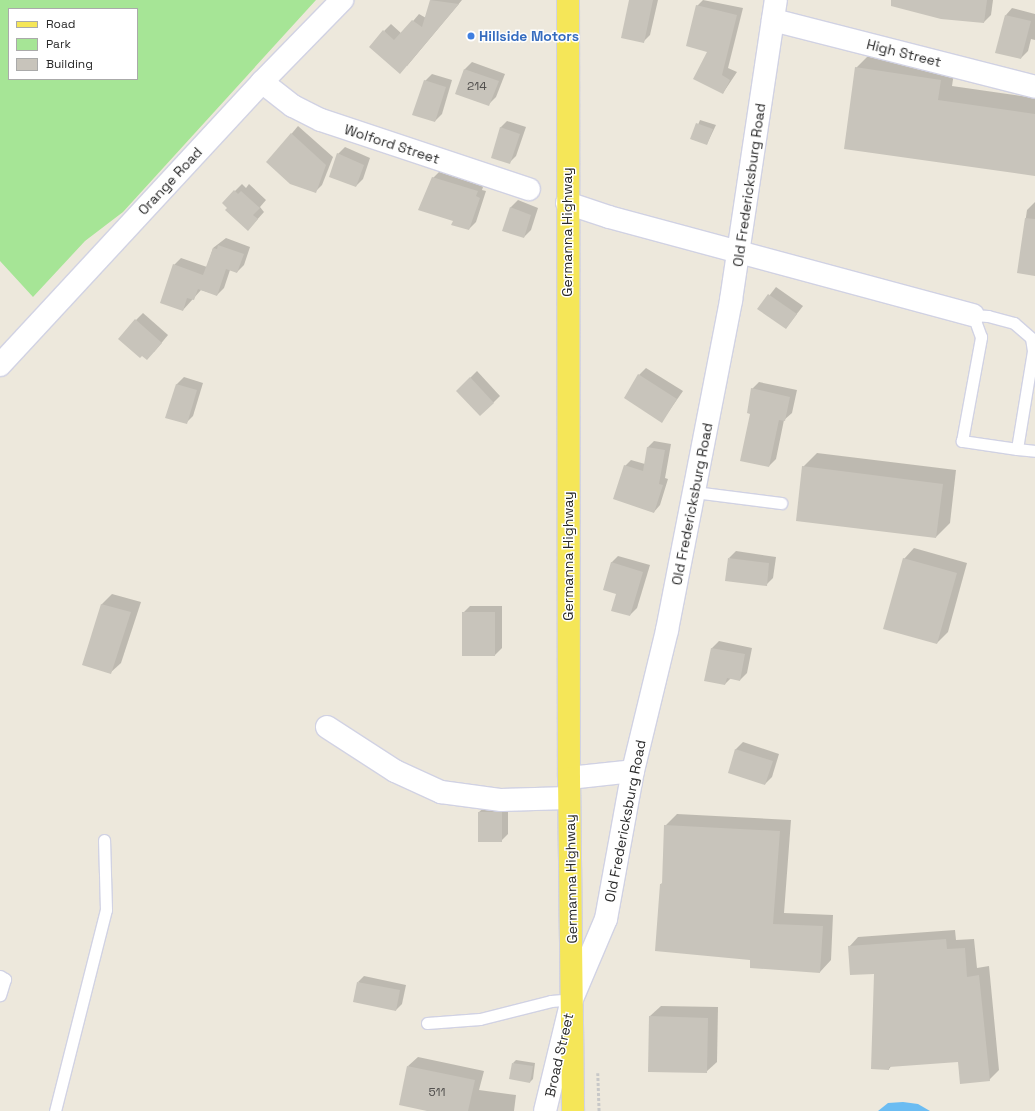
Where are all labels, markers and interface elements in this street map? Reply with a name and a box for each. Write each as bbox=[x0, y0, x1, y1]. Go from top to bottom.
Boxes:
legend bbox=[8, 8, 138, 80]
text: Road bbox=[46, 16, 75, 32]
place label: Hillside Motors bbox=[479, 28, 579, 44]
marker: Hillside Motors bbox=[466, 31, 476, 41]
text: Park bbox=[46, 36, 71, 52]
street label: High Street bbox=[865, 36, 943, 70]
text: Building bbox=[46, 56, 93, 72]
house number: 214 bbox=[467, 80, 487, 94]
street label: Old Fredericksburg Road bbox=[729, 102, 769, 268]
street label: Wolford Street bbox=[342, 121, 442, 167]
street label: Orange Road bbox=[134, 144, 206, 218]
street label: Germanna Highway bbox=[559, 167, 575, 297]
street label: Old Fredericksburg Road bbox=[668, 421, 716, 587]
street label: Germanna Highway bbox=[560, 491, 576, 621]
street label: Old Fredericksburg Road bbox=[601, 738, 649, 904]
street label: Germanna Highway bbox=[561, 814, 581, 944]
street label: Broad Street bbox=[541, 1011, 577, 1099]
house number: 511 bbox=[428, 1086, 446, 1100]

